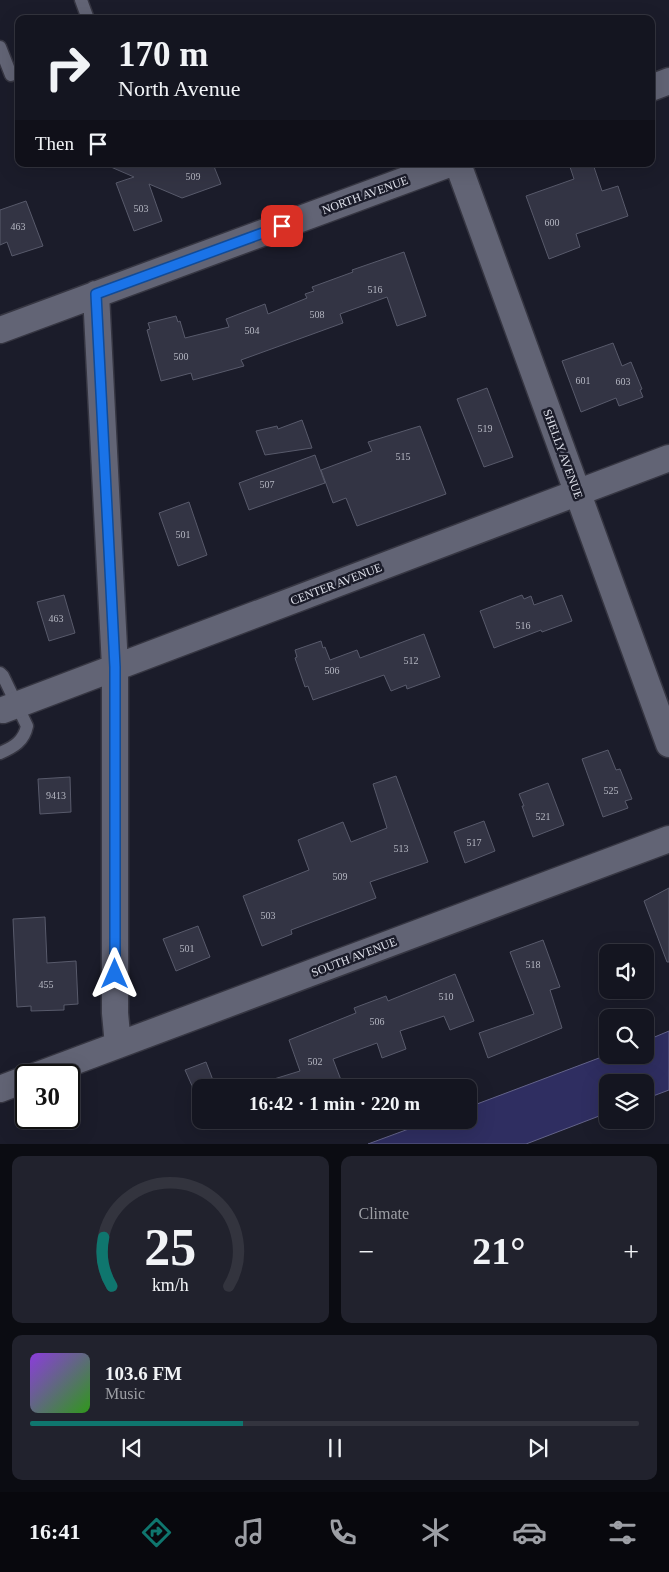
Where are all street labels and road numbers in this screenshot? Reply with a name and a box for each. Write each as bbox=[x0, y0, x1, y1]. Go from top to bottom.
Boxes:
street label: NORTH AVENUE bbox=[320, 173, 410, 217]
street label: SHELLY AVENUE bbox=[540, 407, 586, 501]
street label: CENTER AVENUE bbox=[288, 560, 384, 608]
street label: SOUTH AVENUE bbox=[309, 934, 399, 980]

